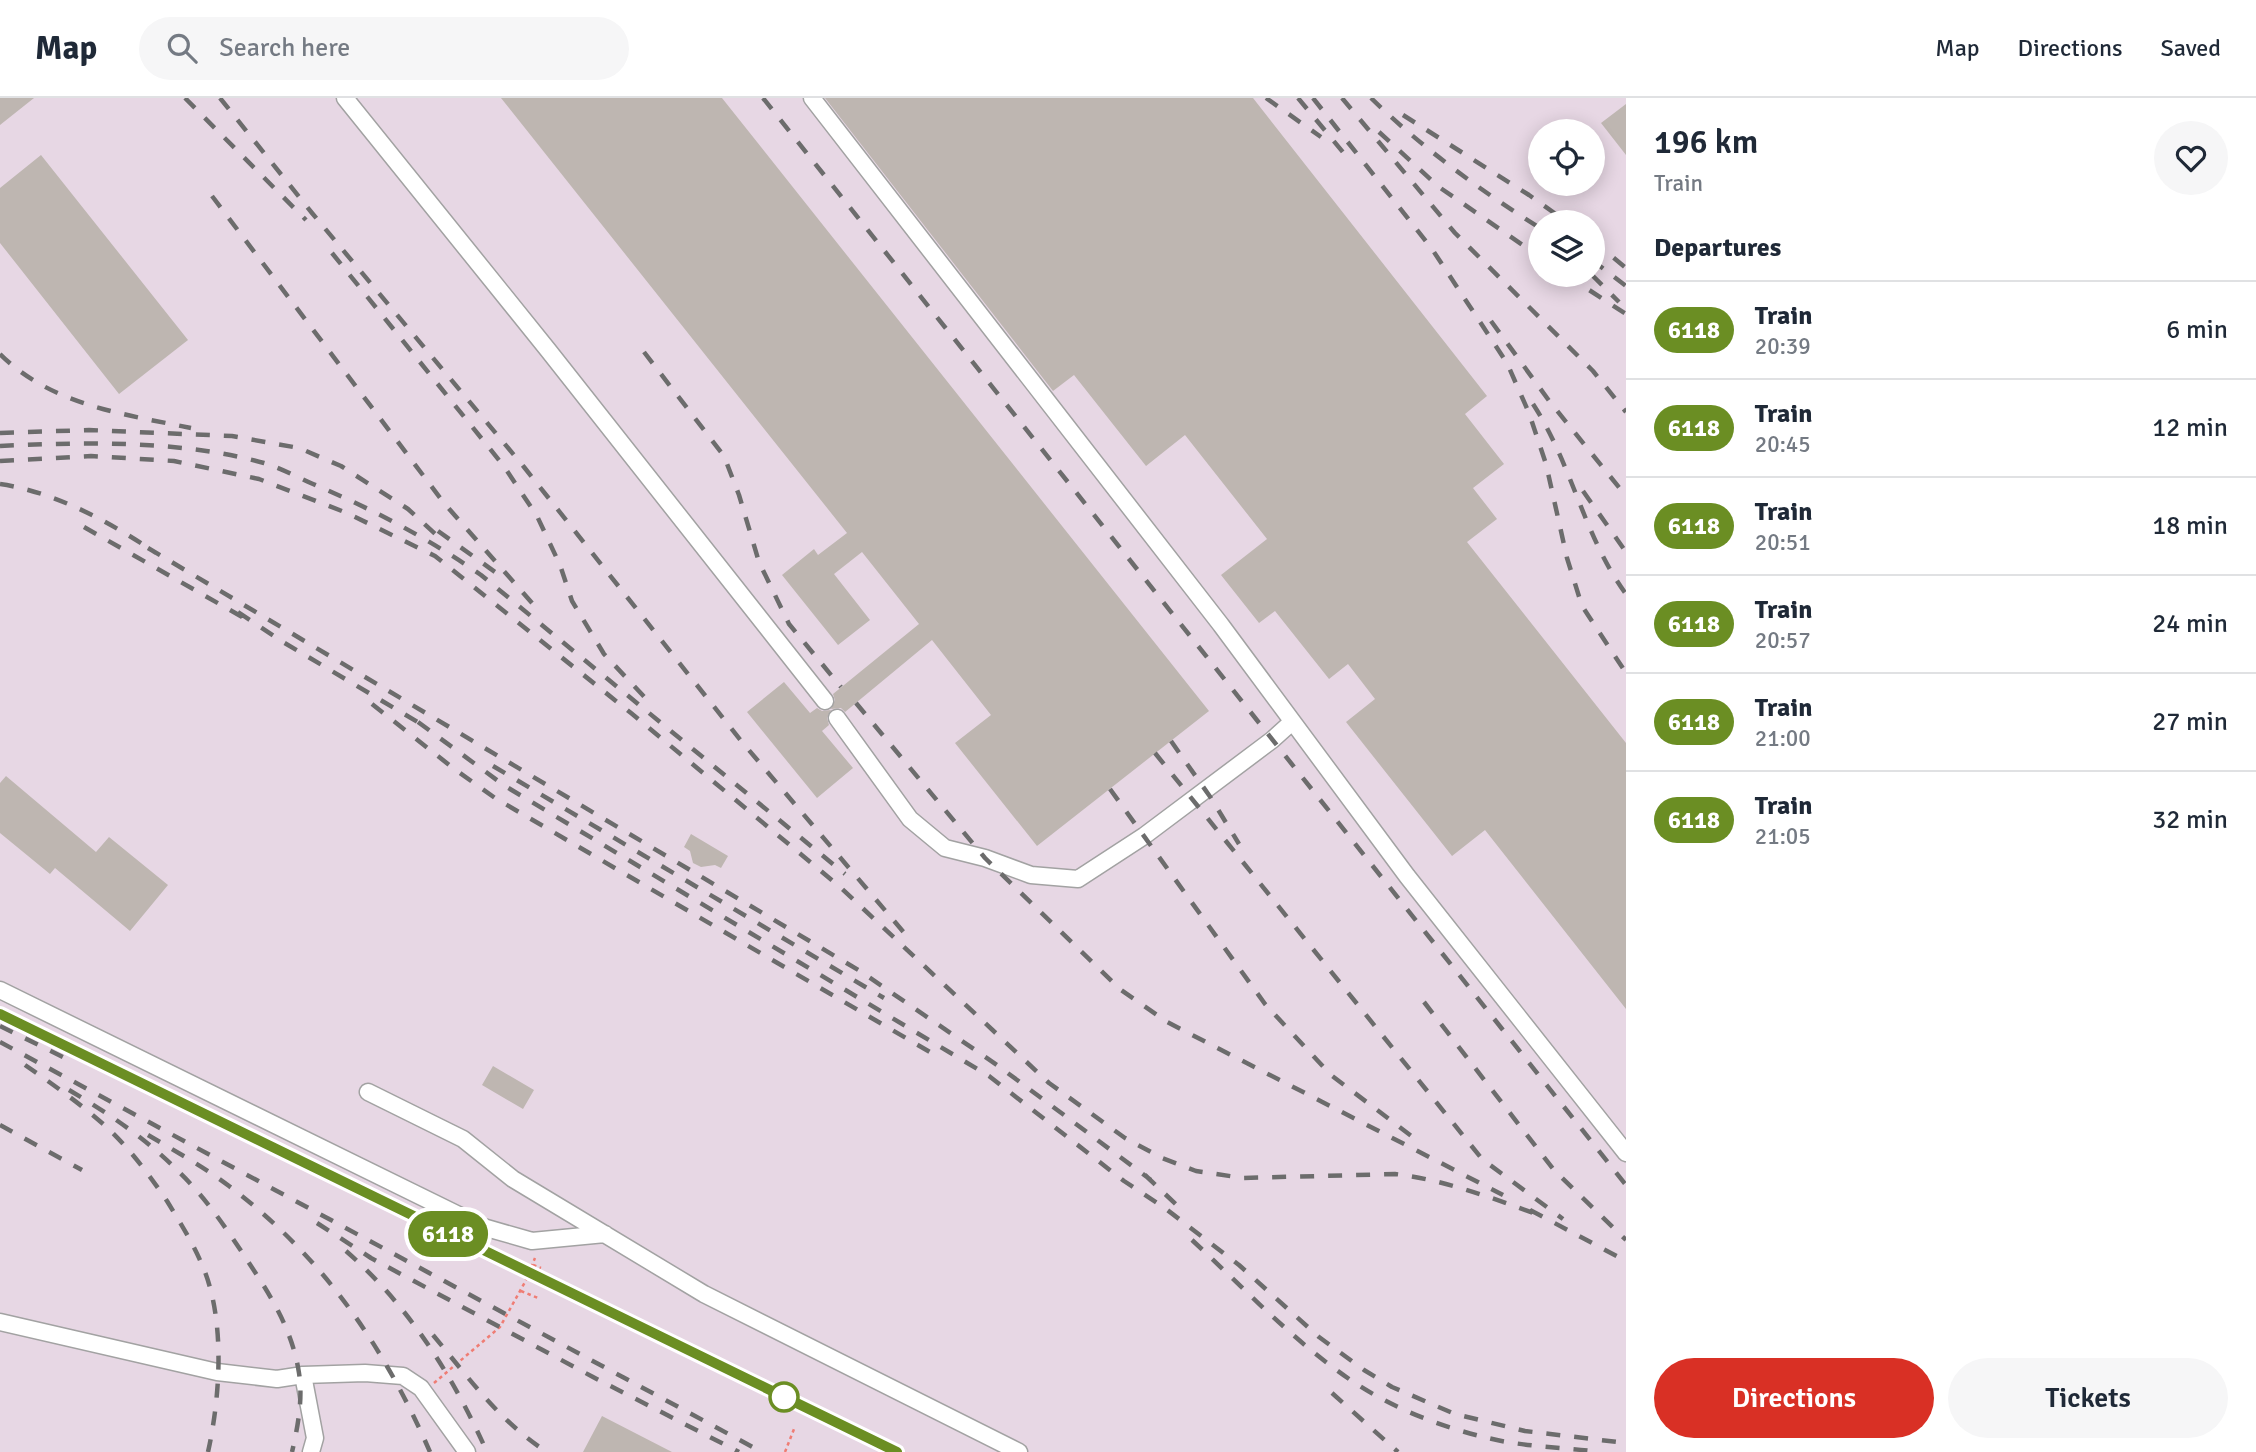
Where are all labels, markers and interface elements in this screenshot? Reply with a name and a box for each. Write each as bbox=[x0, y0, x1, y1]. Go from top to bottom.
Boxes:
search box bbox=[139, 17, 629, 80]
text: Map bbox=[35, 28, 97, 69]
icon: search bbox=[163, 29, 201, 67]
text: Search here bbox=[219, 32, 350, 64]
text: Map bbox=[1935, 33, 1980, 63]
text: Directions bbox=[2018, 33, 2123, 63]
text: Saved bbox=[2161, 33, 2221, 63]
map controls bbox=[1528, 119, 1605, 287]
button: locate bbox=[1528, 119, 1605, 196]
button: heart bbox=[2154, 121, 2228, 195]
text: 196 km bbox=[1654, 122, 1758, 163]
text: Train bbox=[1654, 169, 1703, 198]
button: layers bbox=[1528, 210, 1605, 287]
text: Departures bbox=[1654, 232, 1781, 264]
text: Train bbox=[1755, 300, 1812, 332]
text: 6 min bbox=[2166, 314, 2228, 346]
text: 6118 bbox=[1668, 315, 1720, 345]
text: 20:39 bbox=[1755, 332, 1811, 361]
text: Train bbox=[1755, 398, 1812, 430]
text: 12 min bbox=[2152, 412, 2228, 444]
text: 6118 bbox=[1668, 413, 1720, 443]
text: 20:45 bbox=[1755, 430, 1811, 459]
text: Train bbox=[1755, 496, 1812, 528]
text: 18 min bbox=[2152, 510, 2228, 542]
text: 6118 bbox=[1668, 511, 1720, 541]
text: 20:51 bbox=[1755, 528, 1811, 557]
text: Train bbox=[1755, 594, 1812, 626]
text: 24 min bbox=[2152, 608, 2228, 640]
text: 6118 bbox=[1668, 609, 1720, 639]
text: 20:57 bbox=[1755, 626, 1811, 655]
text: Train bbox=[1755, 692, 1812, 724]
text: 27 min bbox=[2152, 706, 2228, 738]
text: 6118 bbox=[1668, 707, 1720, 737]
text: 21:00 bbox=[1755, 724, 1811, 753]
text: Train bbox=[1755, 790, 1812, 822]
text: 32 min bbox=[2152, 804, 2228, 836]
text: 6118 bbox=[1668, 805, 1720, 835]
text: 21:05 bbox=[1755, 822, 1811, 851]
line badge: 6118 bbox=[399, 1211, 497, 1257]
text: 6118 bbox=[422, 1219, 474, 1249]
button: Directions bbox=[1654, 1358, 1934, 1438]
button: Tickets bbox=[1948, 1358, 2228, 1438]
unlabelled marker bbox=[769, 1382, 799, 1412]

